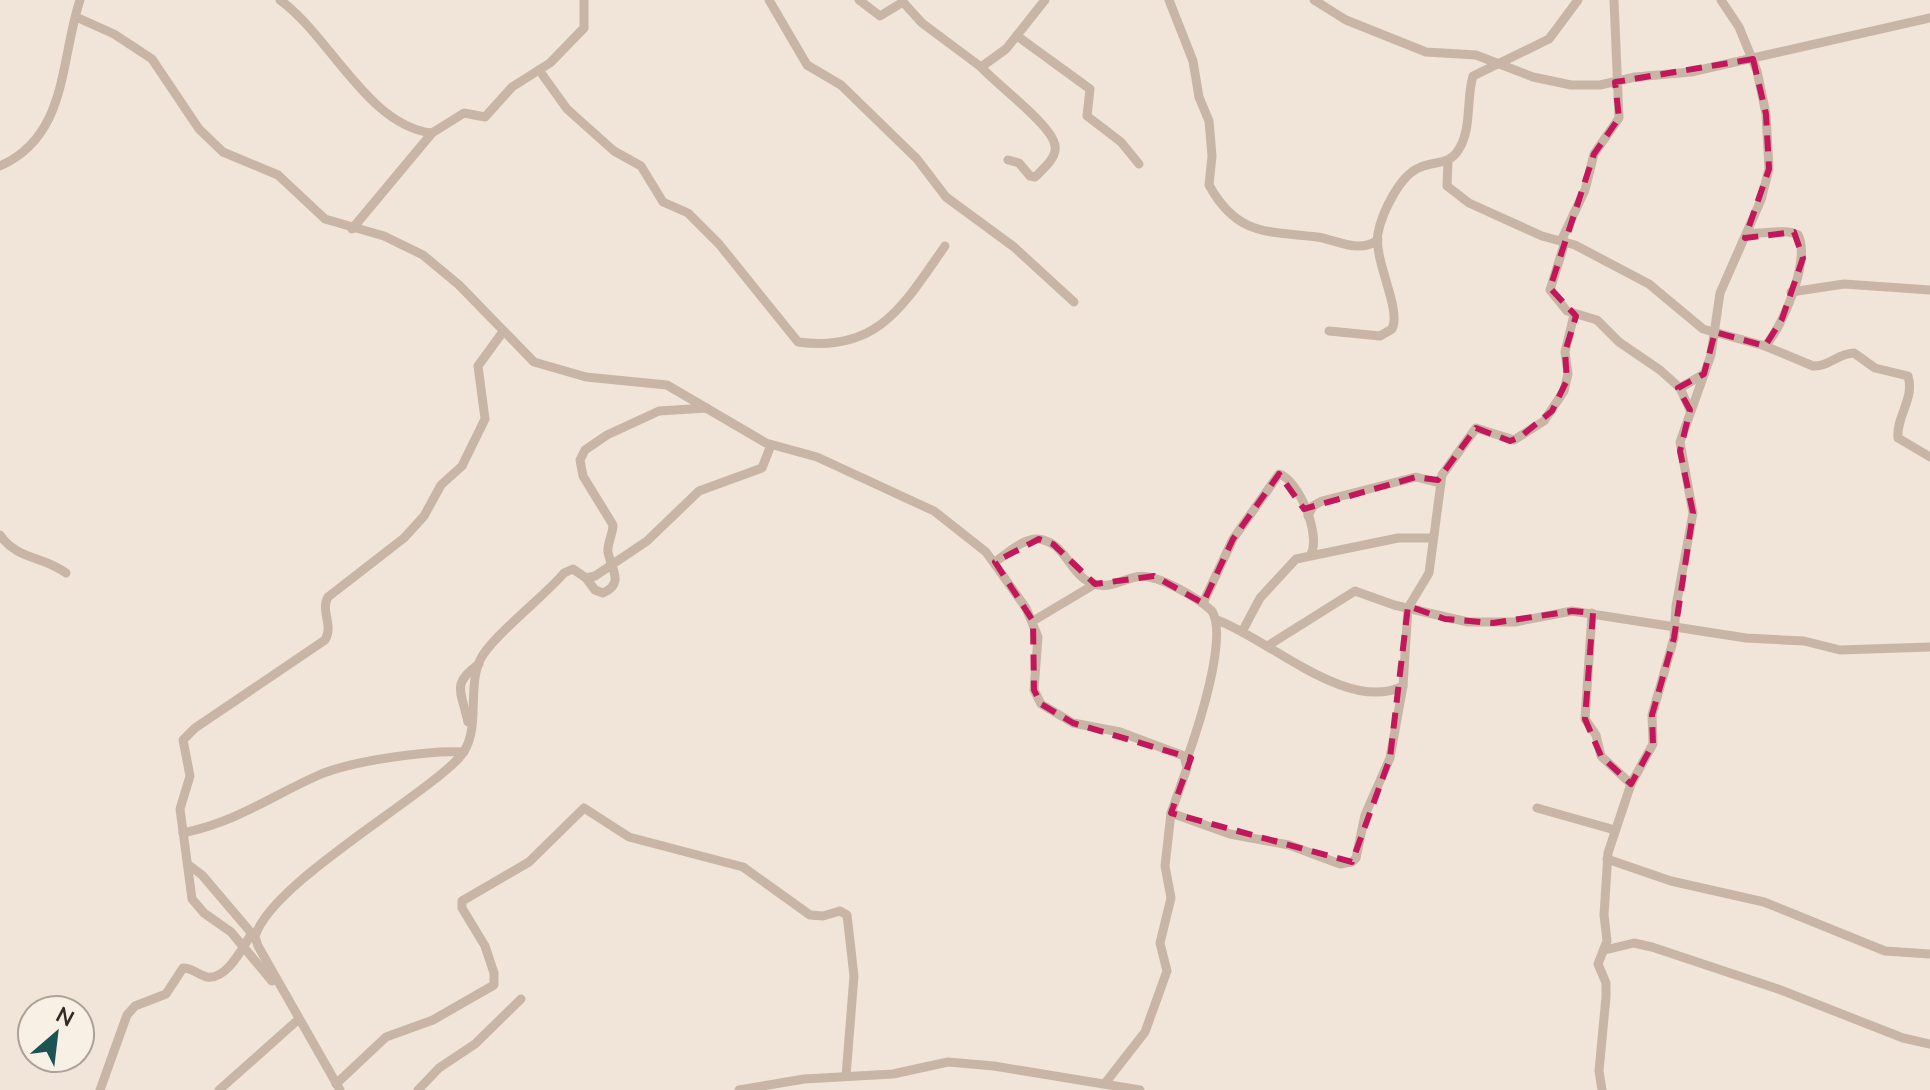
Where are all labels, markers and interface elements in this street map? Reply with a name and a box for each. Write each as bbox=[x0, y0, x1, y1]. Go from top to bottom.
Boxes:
north arrow bbox=[16, 994, 96, 1074]
text: N bbox=[51, 1000, 79, 1034]

